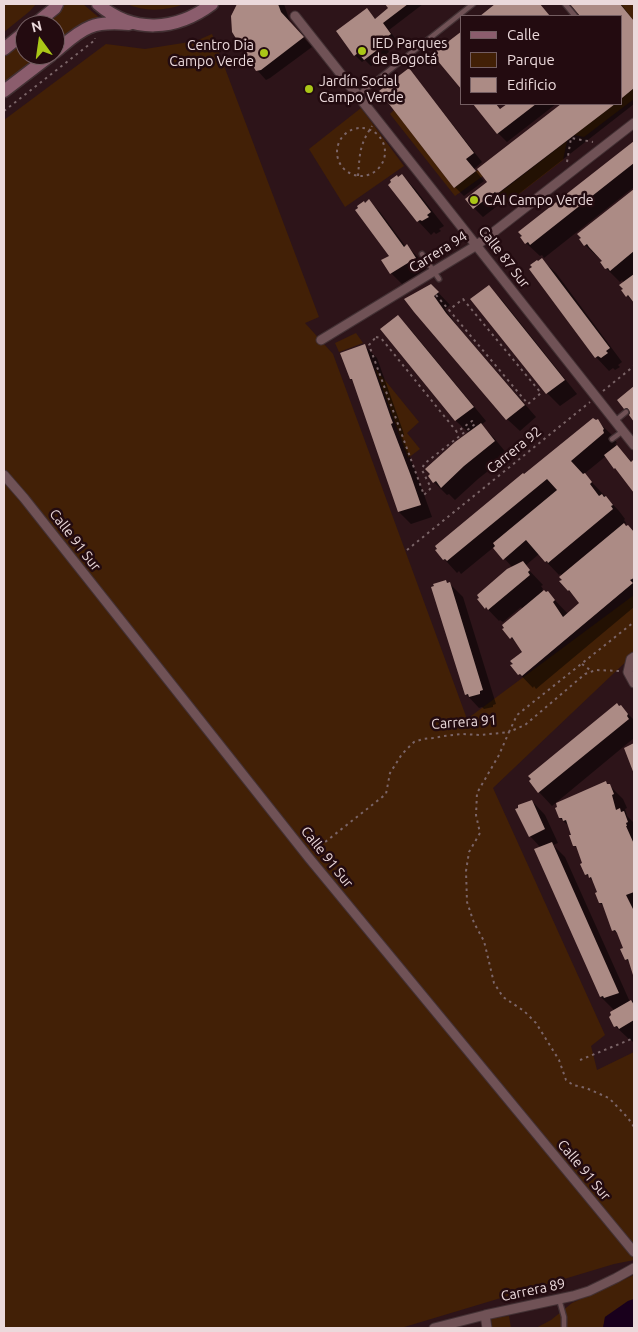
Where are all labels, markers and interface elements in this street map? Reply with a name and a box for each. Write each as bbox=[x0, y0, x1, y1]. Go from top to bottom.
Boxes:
north arrow bbox=[15, 15, 65, 65]
legend bbox=[460, 15, 623, 105]
text: N bbox=[30, 17, 44, 35]
text: Calle bbox=[507, 26, 540, 43]
place label: IED Parques de Bogotá bbox=[372, 35, 447, 68]
place label: Centro Dia Campo Verde bbox=[169, 37, 254, 70]
marker: IED Parques de Bogotá bbox=[356, 45, 368, 57]
marker: Centro Dia Campo Verde bbox=[258, 47, 270, 59]
text: Parque bbox=[507, 51, 555, 68]
place label: Jardín Social Campo Verde bbox=[319, 73, 404, 105]
text: Edificio bbox=[507, 76, 556, 93]
marker: Jardín Social Campo Verde bbox=[303, 83, 315, 95]
place label: CAI Campo Verde bbox=[484, 192, 594, 208]
marker: CAI Campo Verde bbox=[468, 194, 480, 206]
street label: Calle 87 Sur bbox=[475, 223, 533, 291]
street label: Carrera 94 bbox=[406, 227, 470, 277]
street label: Carrera 92 bbox=[483, 423, 545, 477]
street label: Calle 91 Sur bbox=[46, 506, 104, 574]
street label: Carrera 91 bbox=[431, 711, 497, 733]
street label: Calle 91 Sur bbox=[297, 823, 357, 891]
street label: Calle 91 Sur bbox=[554, 1136, 614, 1204]
street label: Carrera 89 bbox=[499, 1275, 567, 1305]

